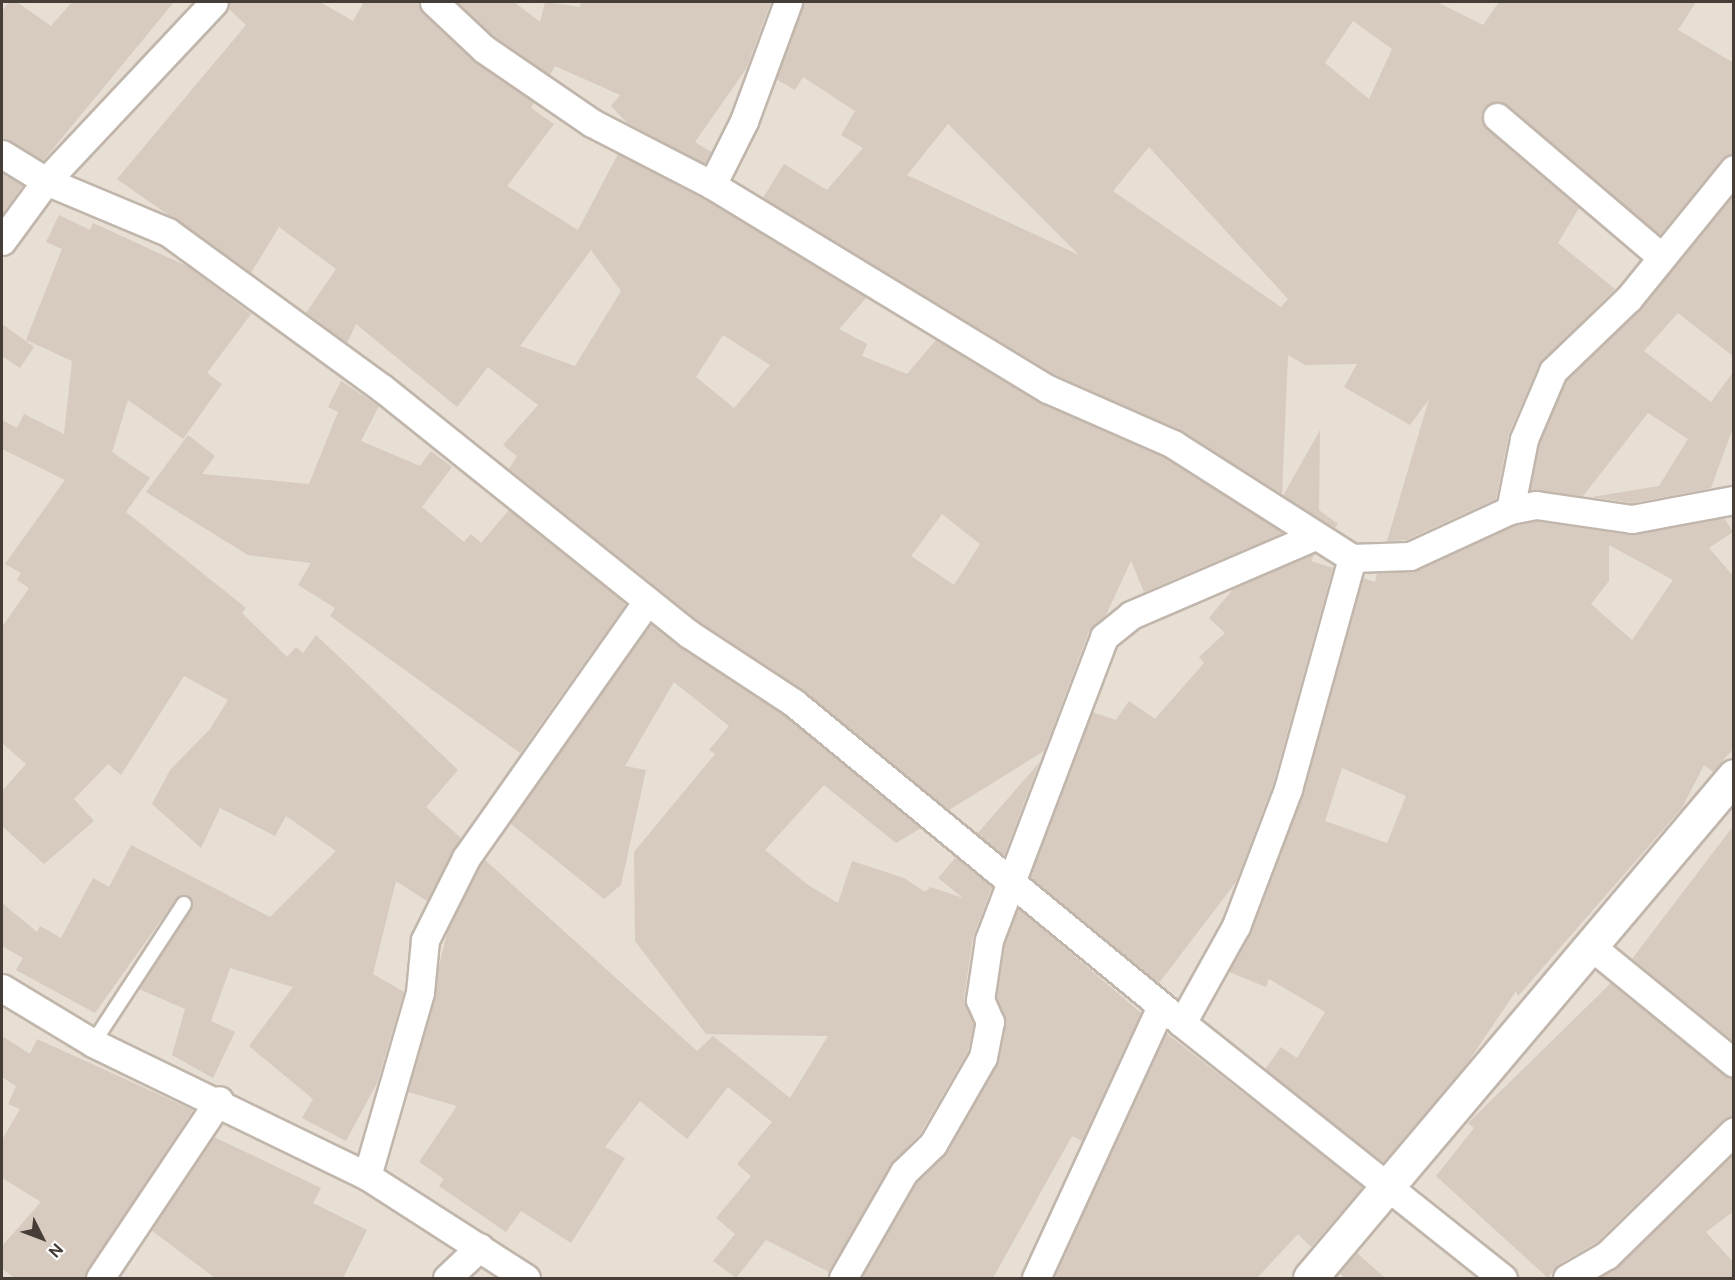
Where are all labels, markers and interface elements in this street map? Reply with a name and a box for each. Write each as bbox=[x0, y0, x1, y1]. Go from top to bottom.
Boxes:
north arrow bbox=[12, 1208, 72, 1268]
text: N bbox=[45, 1239, 67, 1261]

